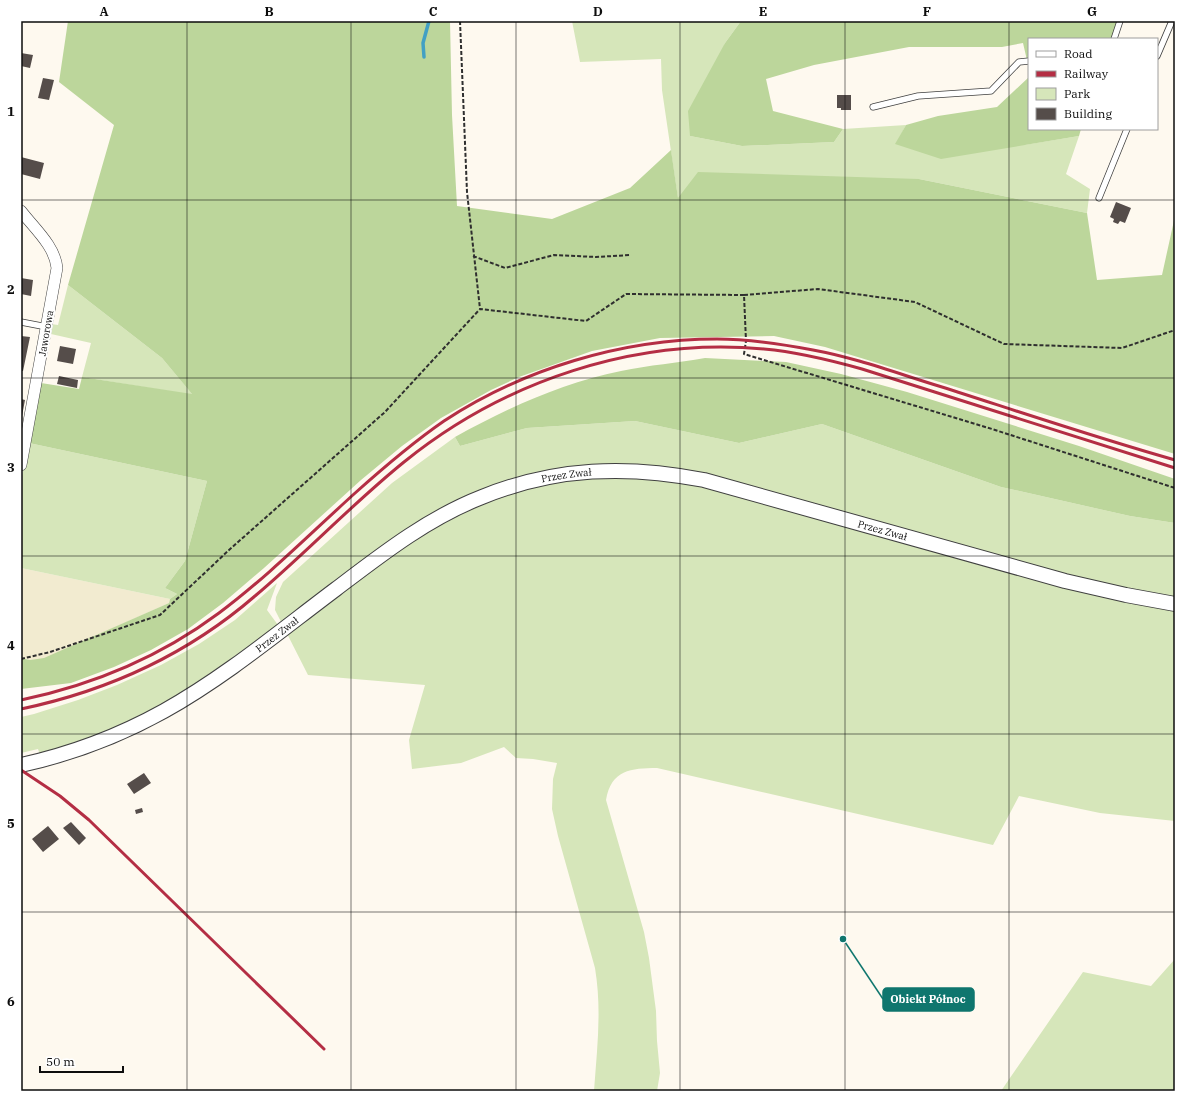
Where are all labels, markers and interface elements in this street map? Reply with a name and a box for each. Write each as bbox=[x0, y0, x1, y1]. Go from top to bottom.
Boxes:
text: A bbox=[99, 3, 109, 20]
text: B bbox=[264, 3, 274, 20]
text: C bbox=[429, 3, 438, 20]
text: D bbox=[593, 3, 603, 20]
text: E bbox=[759, 3, 767, 20]
text: F bbox=[923, 3, 931, 20]
text: G bbox=[1087, 3, 1097, 20]
legend bbox=[1028, 38, 1158, 130]
text: Road bbox=[1064, 46, 1093, 61]
text: Railway bbox=[1064, 66, 1109, 81]
text: Park bbox=[1064, 86, 1090, 101]
text: 1 bbox=[7, 103, 15, 120]
text: Building bbox=[1064, 106, 1112, 121]
text: 2 bbox=[7, 281, 15, 298]
street label: Jaworowa bbox=[36, 308, 57, 357]
text: 3 bbox=[7, 459, 15, 476]
street label: Przez Zwał bbox=[540, 465, 592, 485]
street label: Przez Zwał bbox=[856, 517, 909, 543]
street label: Przez Zwał bbox=[253, 614, 301, 655]
text: 4 bbox=[7, 637, 15, 654]
text: 5 bbox=[7, 815, 15, 832]
callout: Obiekt Północ bbox=[883, 988, 974, 1011]
text: Obiekt Północ bbox=[890, 992, 966, 1006]
text: 6 bbox=[7, 993, 15, 1010]
scale bar bbox=[40, 1048, 123, 1074]
text: 50 m bbox=[46, 1054, 75, 1069]

